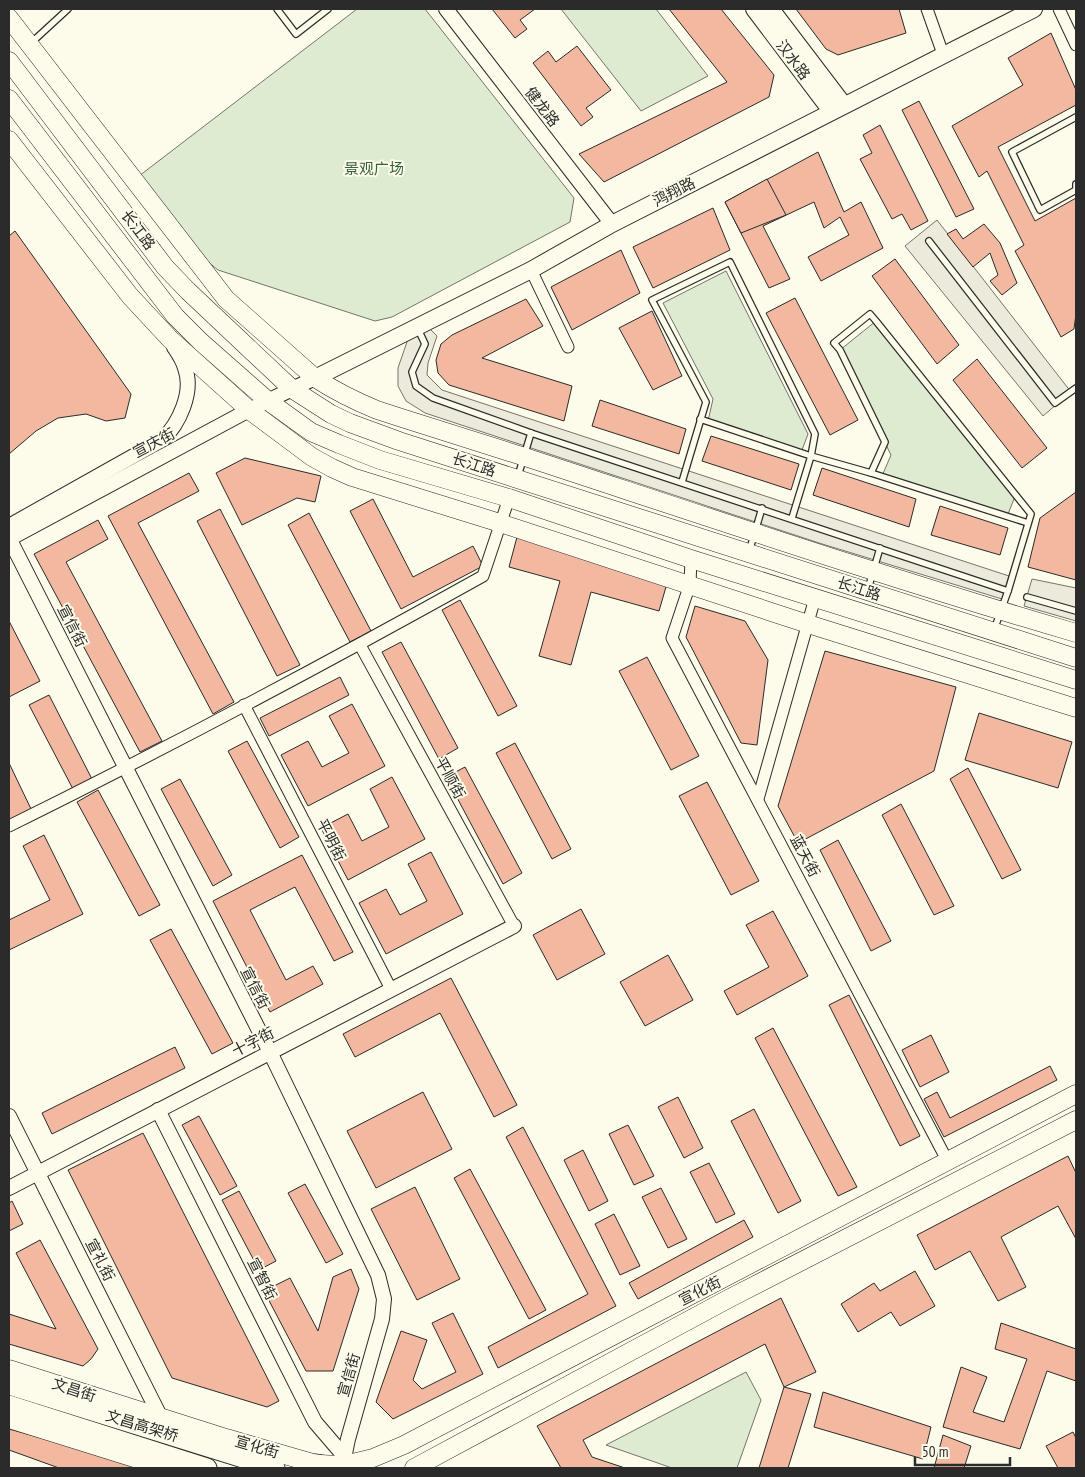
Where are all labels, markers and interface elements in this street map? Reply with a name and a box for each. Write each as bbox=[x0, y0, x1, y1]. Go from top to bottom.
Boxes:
street label: 汉水路 bbox=[772, 36, 815, 83]
street label: 健龙路 bbox=[521, 83, 564, 130]
park label: 景观广场 bbox=[344, 159, 404, 178]
street label: 鸿翔路 bbox=[649, 173, 698, 210]
street label: 长江路 bbox=[117, 206, 160, 253]
street label: 宣庆街 bbox=[129, 424, 178, 462]
street label: 长江路 bbox=[450, 449, 498, 481]
street label: 长江路 bbox=[835, 573, 883, 605]
street label: 宣信街 bbox=[54, 601, 91, 650]
street label: 平顺街 bbox=[431, 753, 470, 802]
street label: 平明街 bbox=[313, 815, 350, 864]
street label: 蓝天街 bbox=[786, 831, 824, 880]
street label: 宣信街 bbox=[237, 963, 274, 1012]
street label: 十字街 bbox=[228, 1023, 277, 1060]
street label: 宣礼街 bbox=[82, 1235, 119, 1284]
street label: 宣智街 bbox=[244, 1254, 281, 1303]
street label: 宣化街 bbox=[675, 1272, 724, 1309]
street label: 宣信街 bbox=[333, 1351, 364, 1399]
street label: 文昌街 bbox=[50, 1374, 98, 1406]
street label: 文昌高架桥 bbox=[103, 1405, 181, 1446]
street label: 宣化街 bbox=[233, 1431, 281, 1462]
scale bar bbox=[915, 1434, 1010, 1466]
text: 50 m bbox=[922, 1442, 948, 1461]

